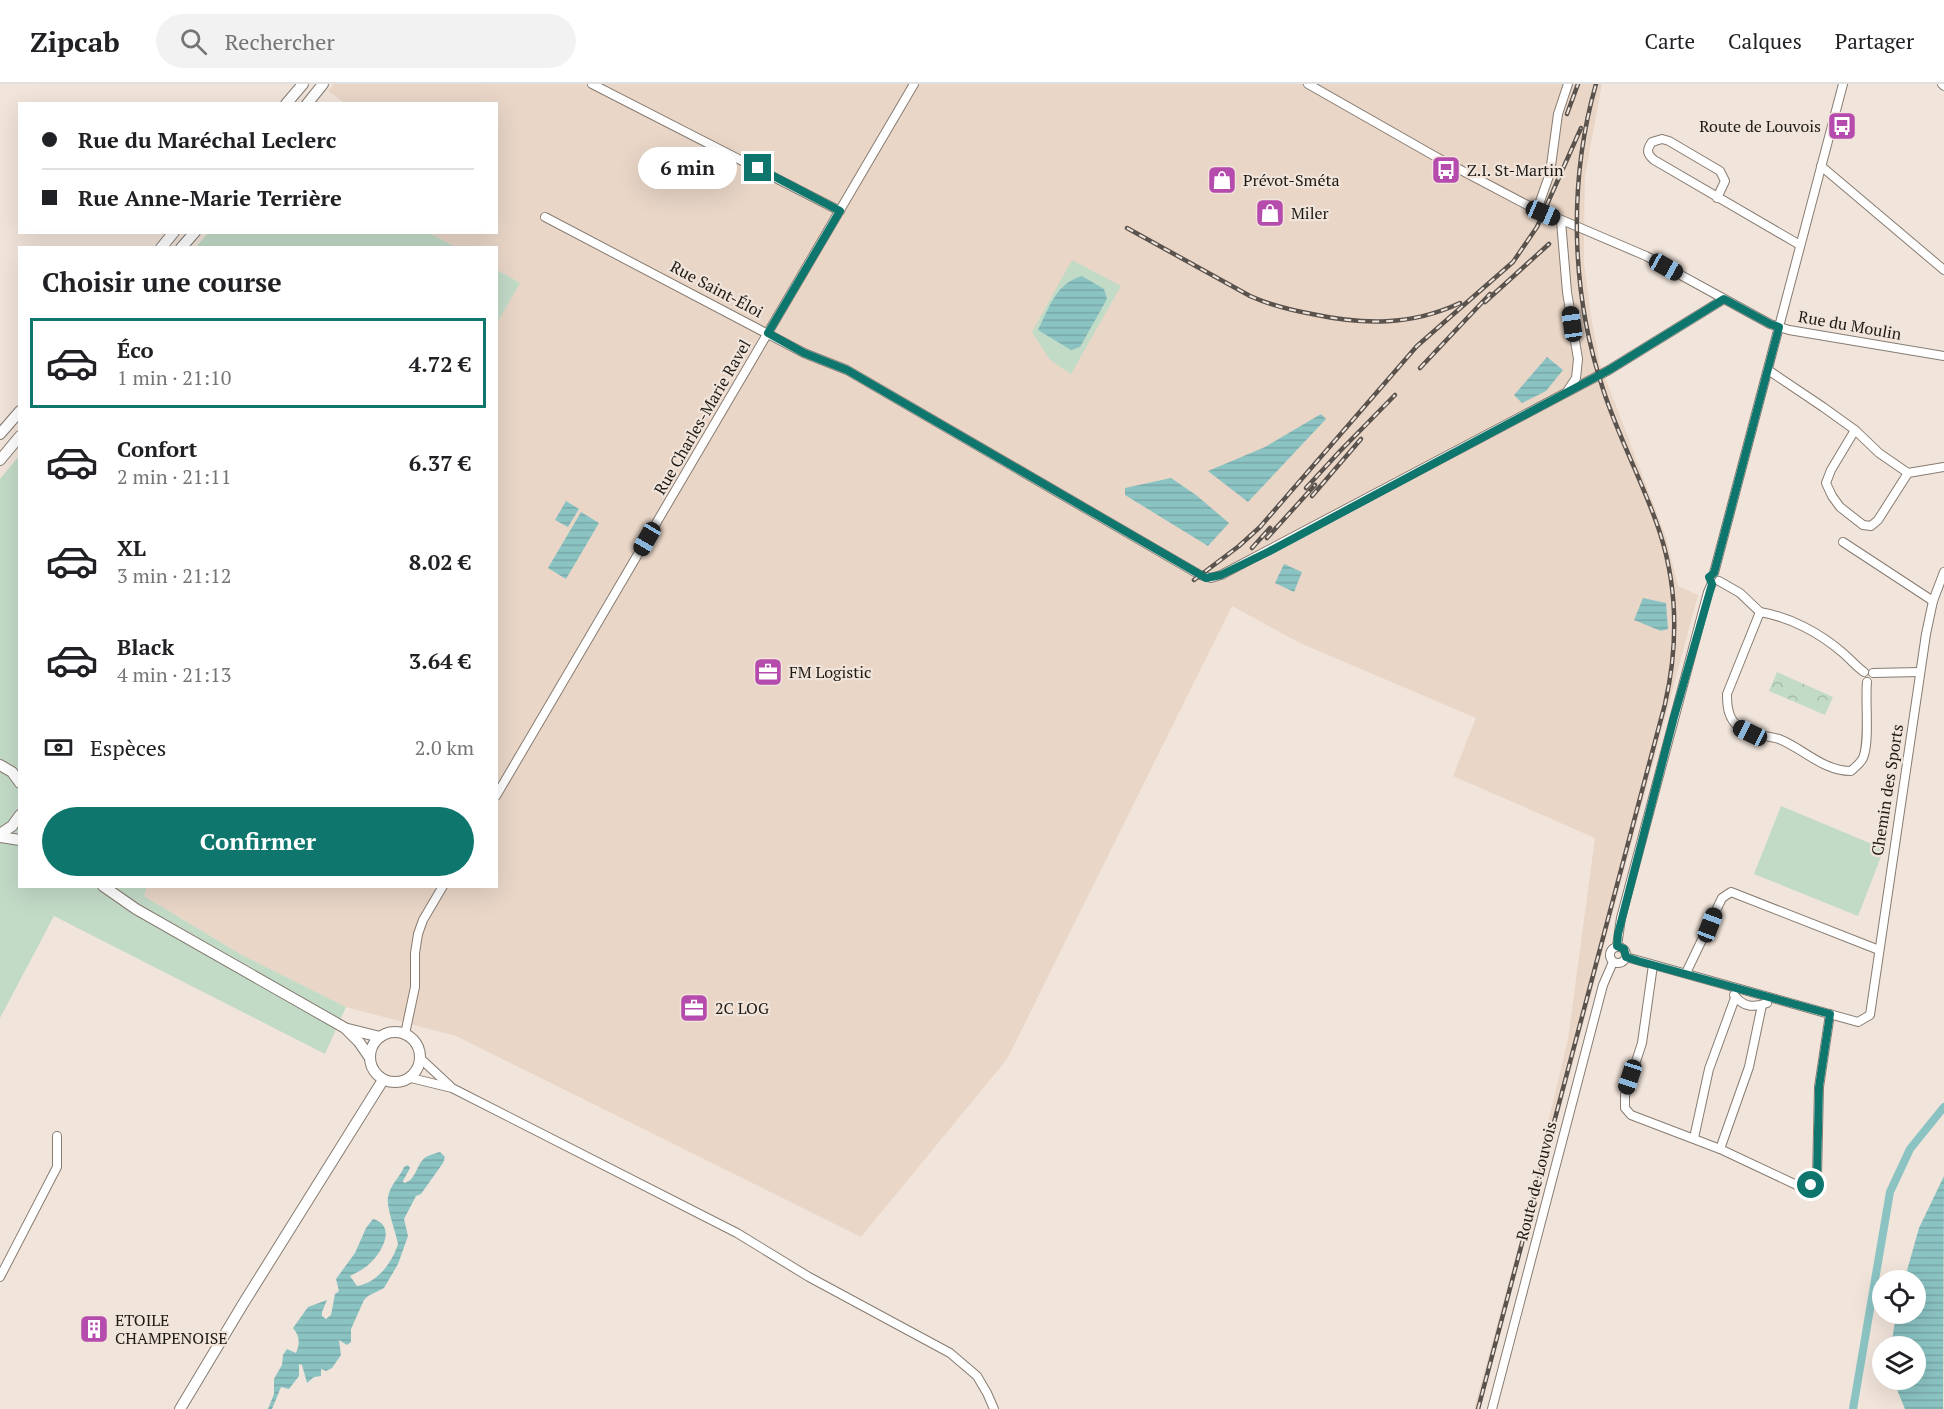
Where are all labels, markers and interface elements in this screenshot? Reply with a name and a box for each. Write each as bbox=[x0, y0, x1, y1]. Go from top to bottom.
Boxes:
search box bbox=[156, 14, 576, 68]
text: Zipcab bbox=[30, 23, 120, 60]
icon: search bbox=[177, 25, 210, 58]
text: Rechercher bbox=[225, 27, 335, 56]
text: Carte bbox=[1645, 27, 1695, 55]
text: Calques bbox=[1728, 27, 1802, 55]
text: Partager bbox=[1835, 27, 1914, 55]
bus stop icon: Route de Louvois bbox=[1826, 110, 1858, 142]
place label: Route de Louvois bbox=[1699, 115, 1821, 137]
text: Rue du Maréchal Leclerc bbox=[78, 125, 336, 154]
callout: 6 min bbox=[638, 147, 737, 189]
text: 6 min bbox=[660, 154, 715, 181]
route end bbox=[744, 154, 771, 181]
bus stop icon: Z.I. St-Martin bbox=[1430, 154, 1462, 186]
place label: Z.I. St-Martin bbox=[1467, 159, 1564, 181]
shop icon: Prévot-Sméta bbox=[1206, 164, 1238, 196]
place label: Prévot-Sméta bbox=[1243, 169, 1339, 191]
text: Rue Anne-Marie Terrière bbox=[78, 183, 342, 212]
shop icon: Miler bbox=[1254, 197, 1286, 229]
car bbox=[1523, 198, 1563, 228]
place label: Miler bbox=[1291, 202, 1330, 224]
car bbox=[1646, 250, 1686, 284]
street label: Rue Saint-Éloi bbox=[667, 255, 767, 323]
text: Choisir une course bbox=[42, 264, 282, 300]
car bbox=[1561, 305, 1583, 343]
street label: Rue du Moulin bbox=[1797, 305, 1904, 345]
text: Éco bbox=[117, 335, 154, 364]
street label: Rue Charles-Marie Ravel bbox=[649, 335, 756, 499]
icon: car bbox=[45, 336, 99, 390]
text: 4.72 € bbox=[409, 349, 471, 378]
text: 1 min · 21:10 bbox=[117, 364, 231, 391]
text: Confort bbox=[117, 434, 197, 463]
icon: car bbox=[45, 435, 99, 489]
text: 6.37 € bbox=[409, 448, 471, 477]
text: 2 min · 21:11 bbox=[117, 463, 231, 490]
car bbox=[630, 519, 664, 559]
text: XL bbox=[117, 533, 146, 562]
icon: car bbox=[45, 534, 99, 588]
text: 8.02 € bbox=[409, 547, 471, 576]
text: 3 min · 21:12 bbox=[117, 562, 231, 589]
text: Black bbox=[117, 632, 174, 661]
icon: car bbox=[45, 633, 99, 687]
text: 3.64 € bbox=[409, 646, 471, 675]
office icon: FM Logistic bbox=[752, 656, 784, 688]
text: 4 min · 21:13 bbox=[117, 661, 231, 688]
place label: FM Logistic bbox=[789, 661, 871, 683]
car bbox=[1730, 717, 1770, 749]
street label: Chemin des Sports bbox=[1866, 723, 1908, 857]
icon: cash bbox=[42, 731, 75, 764]
text: Espèces bbox=[90, 733, 166, 762]
text: 2.0 km bbox=[415, 734, 474, 761]
button: Confirmer bbox=[42, 807, 474, 876]
car bbox=[1695, 905, 1725, 945]
office icon: 2C LOG bbox=[678, 992, 710, 1024]
place label: 2C LOG bbox=[715, 997, 769, 1019]
car bbox=[1616, 1057, 1644, 1097]
street label: Route de Louvois bbox=[1511, 1119, 1561, 1243]
route start bbox=[1797, 1171, 1824, 1198]
map controls bbox=[1872, 1270, 1926, 1390]
button: locate bbox=[1872, 1270, 1926, 1324]
place label: ETOILE CHAMPENOISE bbox=[115, 1309, 228, 1349]
building icon: ETOILE CHAMPENOISE bbox=[78, 1313, 110, 1345]
button: layers bbox=[1872, 1336, 1926, 1390]

